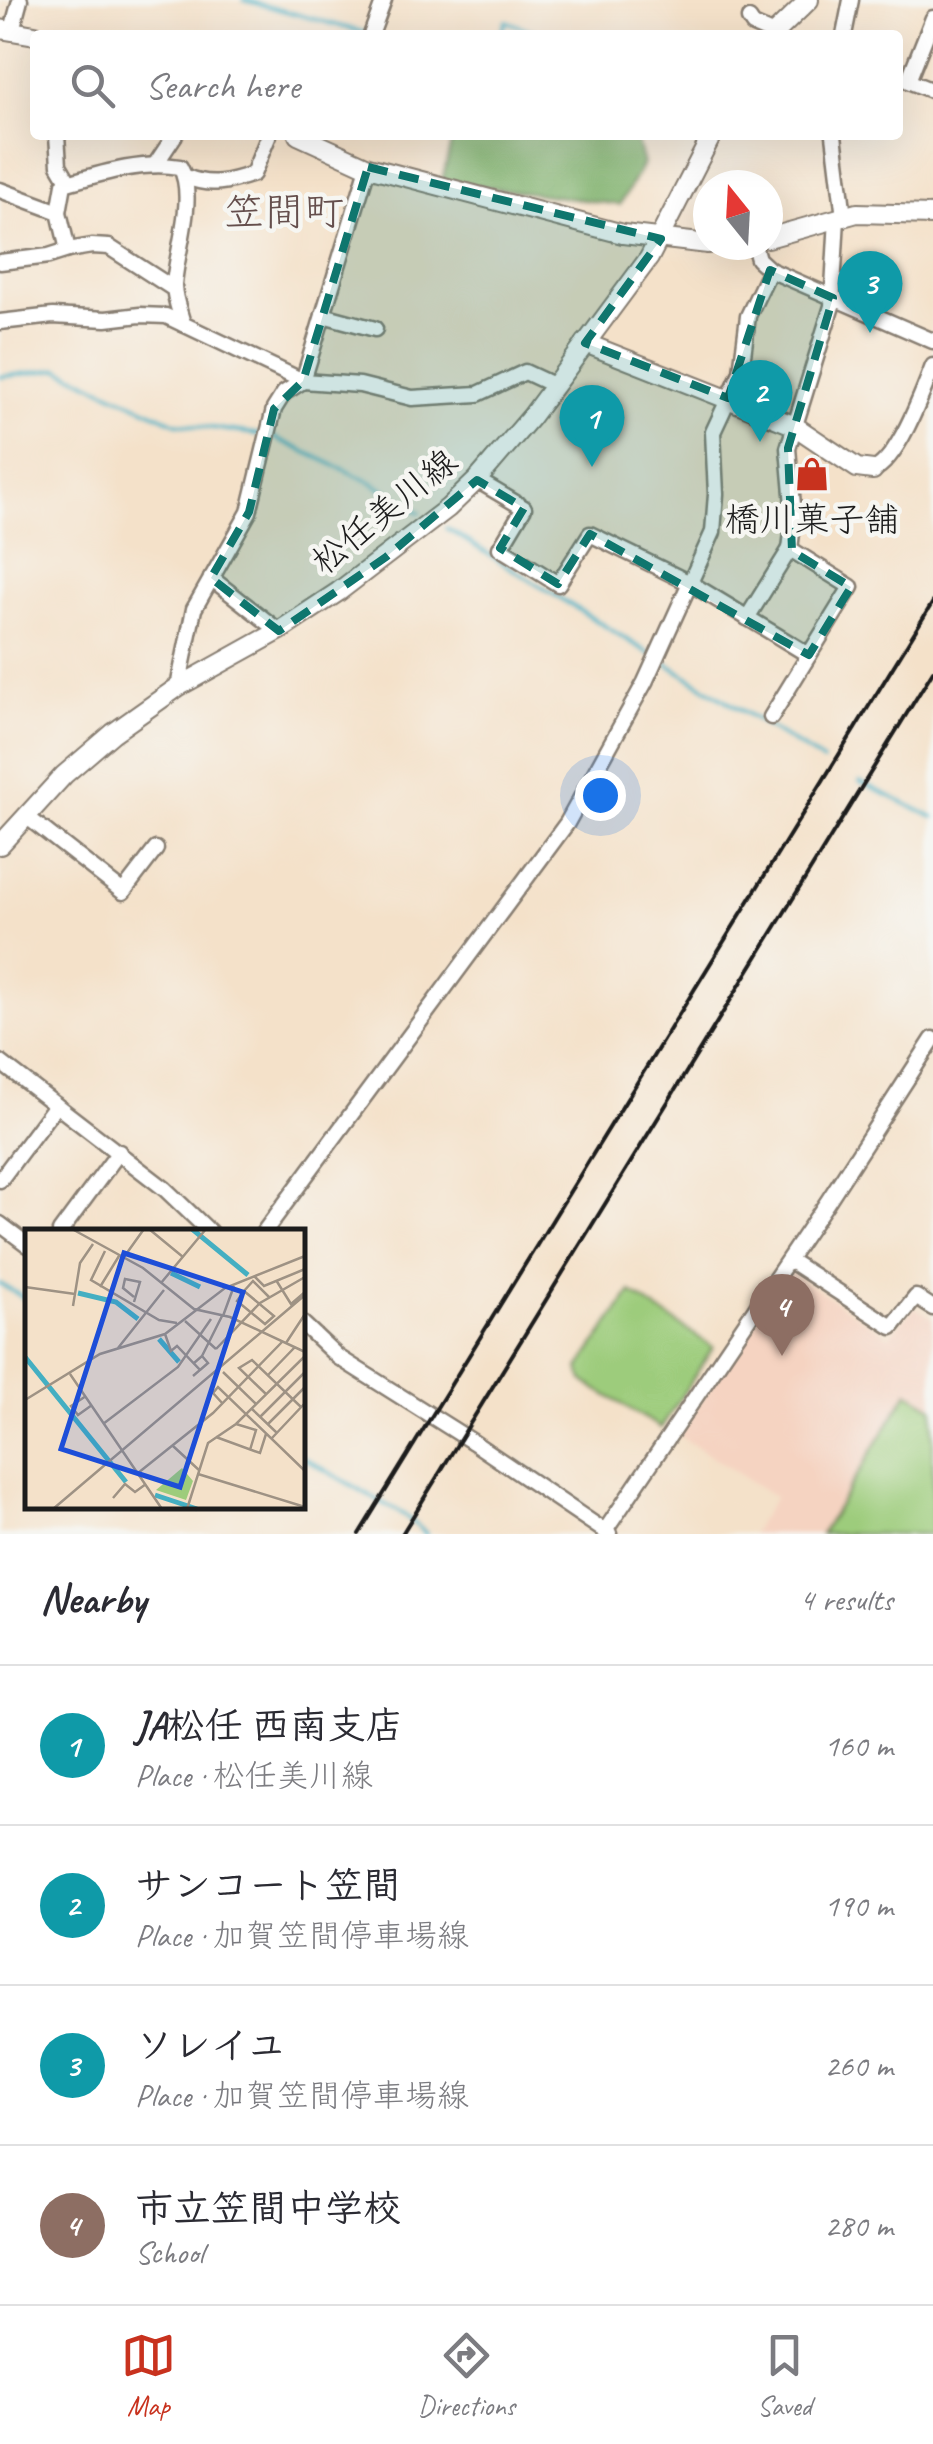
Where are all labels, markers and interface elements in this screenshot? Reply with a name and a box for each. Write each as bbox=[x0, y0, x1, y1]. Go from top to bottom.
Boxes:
search box bbox=[30, 30, 903, 140]
icon: search bbox=[65, 58, 120, 113]
text: Search here bbox=[145, 62, 300, 109]
north arrow bbox=[693, 170, 783, 260]
district label: 笠間町 bbox=[224, 187, 344, 237]
pin: 3 bbox=[838, 250, 902, 333]
pin: 2 bbox=[728, 360, 792, 442]
pin: 1 bbox=[560, 384, 624, 467]
street label: 松任美川線 bbox=[302, 439, 466, 584]
shop icon: 橋川菓子舗 bbox=[793, 455, 831, 493]
place label: 橋川菓子舗 bbox=[724, 497, 900, 542]
your location bbox=[575, 770, 626, 821]
inset map bbox=[25, 1229, 305, 1509]
pin: 4 bbox=[750, 1274, 814, 1356]
text: Nearby bbox=[40, 1573, 146, 1626]
text: 4 results bbox=[799, 1579, 893, 1620]
text: JA松任 西南支店 bbox=[135, 1702, 404, 1749]
text: 1 bbox=[65, 1725, 80, 1766]
text: 160 m bbox=[824, 1725, 893, 1766]
text: Place · 松任美川線 bbox=[135, 1755, 373, 1796]
text: サンコート笠間 bbox=[135, 1862, 401, 1909]
text: 2 bbox=[65, 1885, 80, 1926]
text: 190 m bbox=[824, 1885, 893, 1926]
text: Place · 加賀笠間停車場線 bbox=[135, 1915, 469, 1956]
text: ソレイユ bbox=[135, 2022, 285, 2069]
text: 3 bbox=[65, 2045, 80, 2086]
text: 260 m bbox=[824, 2045, 893, 2086]
text: Place · 加賀笠間停車場線 bbox=[135, 2075, 469, 2116]
text: 市立笠間中学校 bbox=[135, 2185, 401, 2232]
text: 4 bbox=[65, 2205, 80, 2246]
text: 280 m bbox=[824, 2205, 893, 2246]
text: School bbox=[135, 2232, 204, 2273]
tab: Map bbox=[121, 2328, 176, 2423]
tab: Directions bbox=[418, 2328, 515, 2423]
tab: Saved bbox=[757, 2328, 812, 2423]

